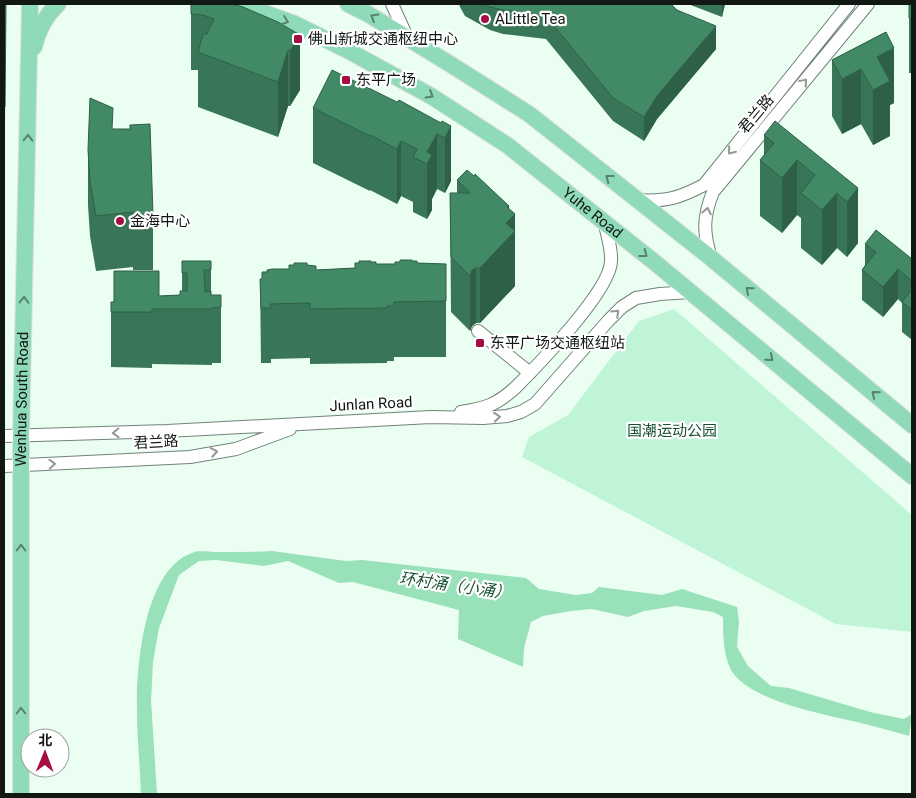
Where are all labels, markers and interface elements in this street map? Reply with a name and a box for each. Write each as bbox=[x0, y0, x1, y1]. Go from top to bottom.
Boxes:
place label: ALittle Tea bbox=[495, 10, 566, 28]
marker: ALittle Tea bbox=[479, 13, 491, 25]
one-way arrow bbox=[371, 14, 380, 24]
one-way arrow bbox=[281, 15, 289, 25]
place label: 佛山新城交通枢纽中心 bbox=[308, 30, 458, 48]
marker: 佛山新城交通枢纽中心 bbox=[292, 33, 304, 45]
place label: 东平广场 bbox=[356, 71, 416, 89]
marker: 东平广场 bbox=[340, 74, 352, 86]
one-way arrow bbox=[798, 79, 806, 88]
one-way arrow bbox=[424, 89, 433, 99]
street label: 君兰路 bbox=[735, 91, 777, 137]
one-way arrow bbox=[23, 134, 33, 142]
one-way arrow bbox=[728, 145, 736, 154]
one-way arrow bbox=[606, 175, 615, 183]
street label: Yuhe Road bbox=[559, 184, 626, 242]
one-way arrow bbox=[701, 206, 712, 215]
place label: 金海中心 bbox=[130, 212, 190, 230]
marker: 金海中心 bbox=[114, 215, 126, 227]
one-way arrow bbox=[639, 248, 648, 257]
one-way arrow bbox=[746, 287, 755, 296]
one-way arrow bbox=[19, 296, 30, 304]
one-way arrow bbox=[610, 310, 619, 319]
street label: Wenhua South Road bbox=[12, 331, 32, 466]
place label: 东平广场交通枢纽站 bbox=[490, 334, 625, 352]
marker: 东平广场交通枢纽站 bbox=[474, 337, 486, 349]
one-way arrow bbox=[764, 352, 773, 361]
one-way arrow bbox=[871, 391, 880, 400]
street label: Junlan Road bbox=[329, 393, 413, 415]
one-way arrow bbox=[494, 412, 502, 423]
park label: 国潮运动公园 bbox=[627, 422, 717, 440]
one-way arrow bbox=[112, 428, 120, 438]
street label: 君兰路 bbox=[133, 432, 179, 452]
one-way arrow bbox=[210, 448, 219, 458]
one-way arrow bbox=[49, 458, 57, 469]
one-way arrow bbox=[16, 544, 26, 552]
water label: 环村涌（小涌） bbox=[398, 568, 512, 603]
one-way arrow bbox=[16, 706, 26, 714]
north arrow bbox=[20, 728, 70, 778]
text: 北 bbox=[38, 732, 52, 748]

